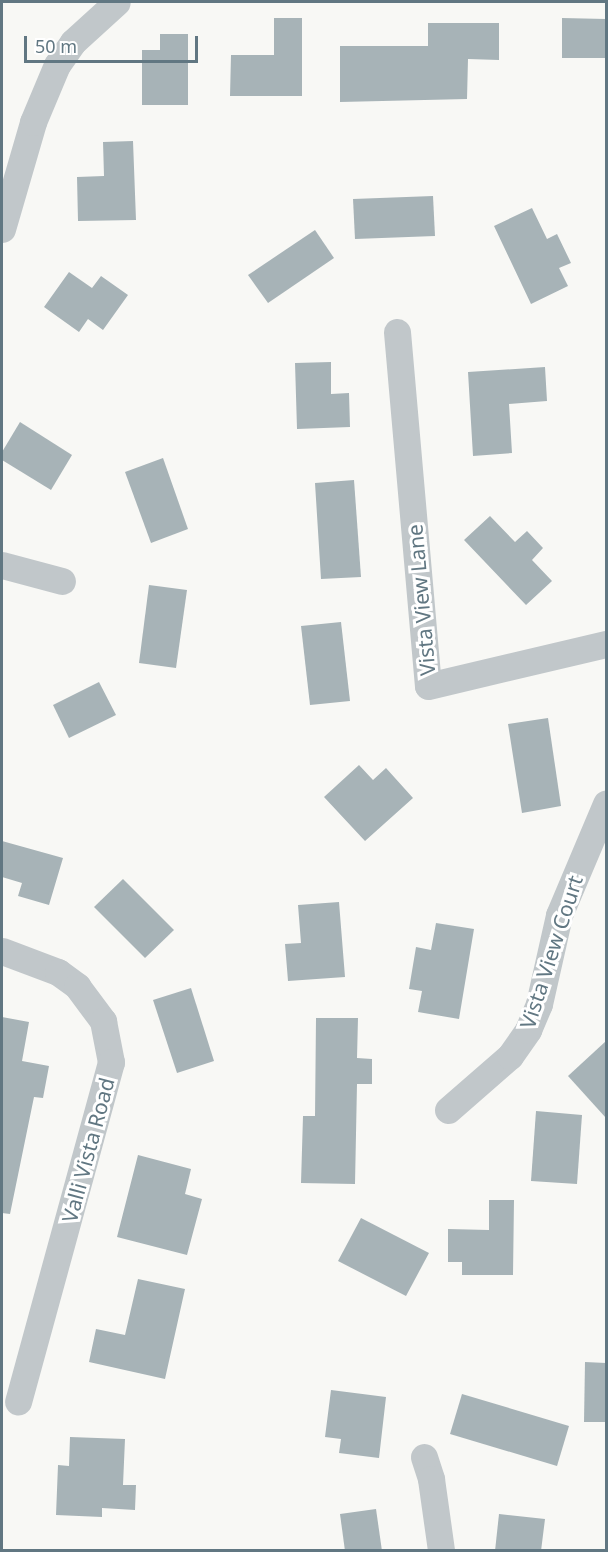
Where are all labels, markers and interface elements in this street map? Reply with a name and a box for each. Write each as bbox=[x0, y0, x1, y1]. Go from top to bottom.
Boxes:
scale bar bbox=[27, 24, 201, 62]
text: 50 m bbox=[35, 34, 77, 58]
street label: Vista View Lane bbox=[402, 523, 440, 677]
street label: Vista View Court bbox=[514, 872, 588, 1032]
street label: Valli Vista Road bbox=[57, 1075, 119, 1225]

